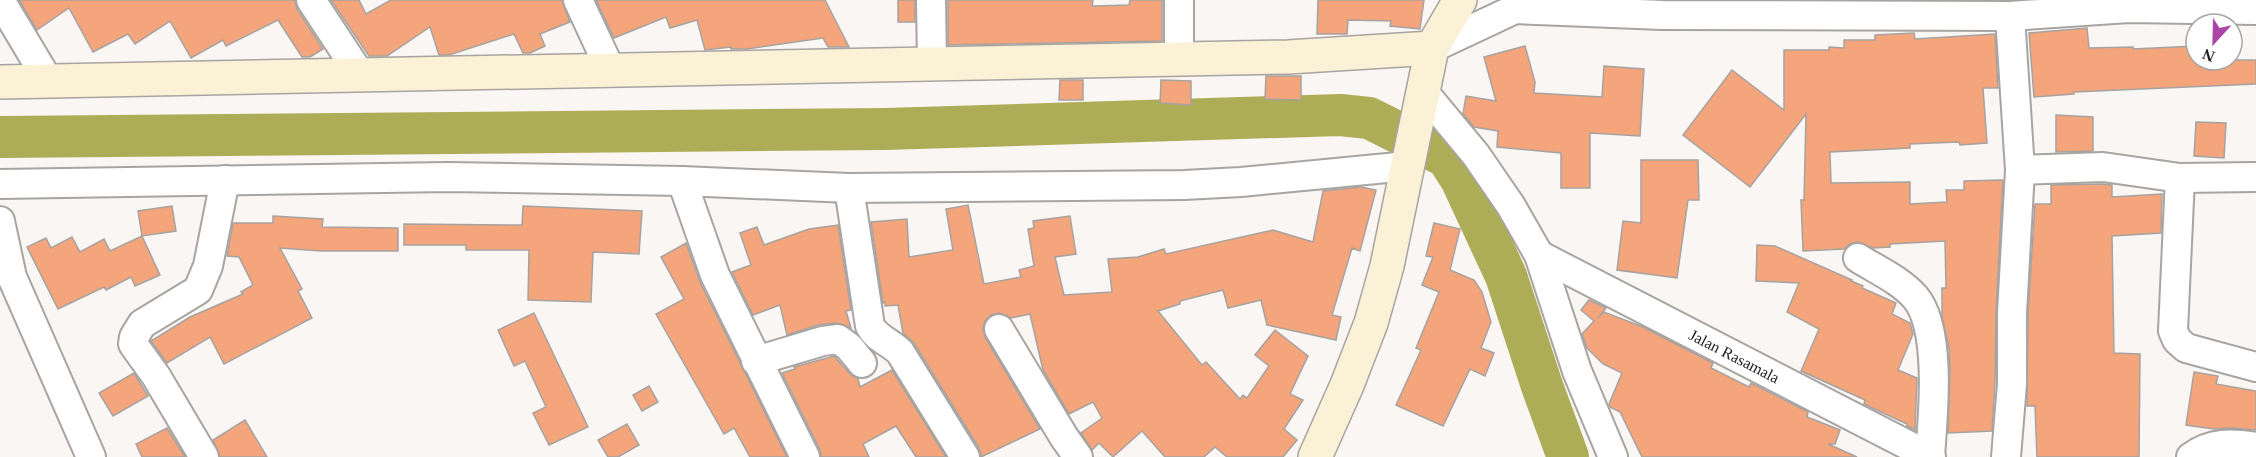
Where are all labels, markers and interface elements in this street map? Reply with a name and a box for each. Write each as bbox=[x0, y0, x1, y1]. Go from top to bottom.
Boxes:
north arrow bbox=[2184, 12, 2244, 72]
text: N bbox=[2200, 45, 2217, 65]
street label: Jalan Rasamala bbox=[1687, 326, 1783, 386]

